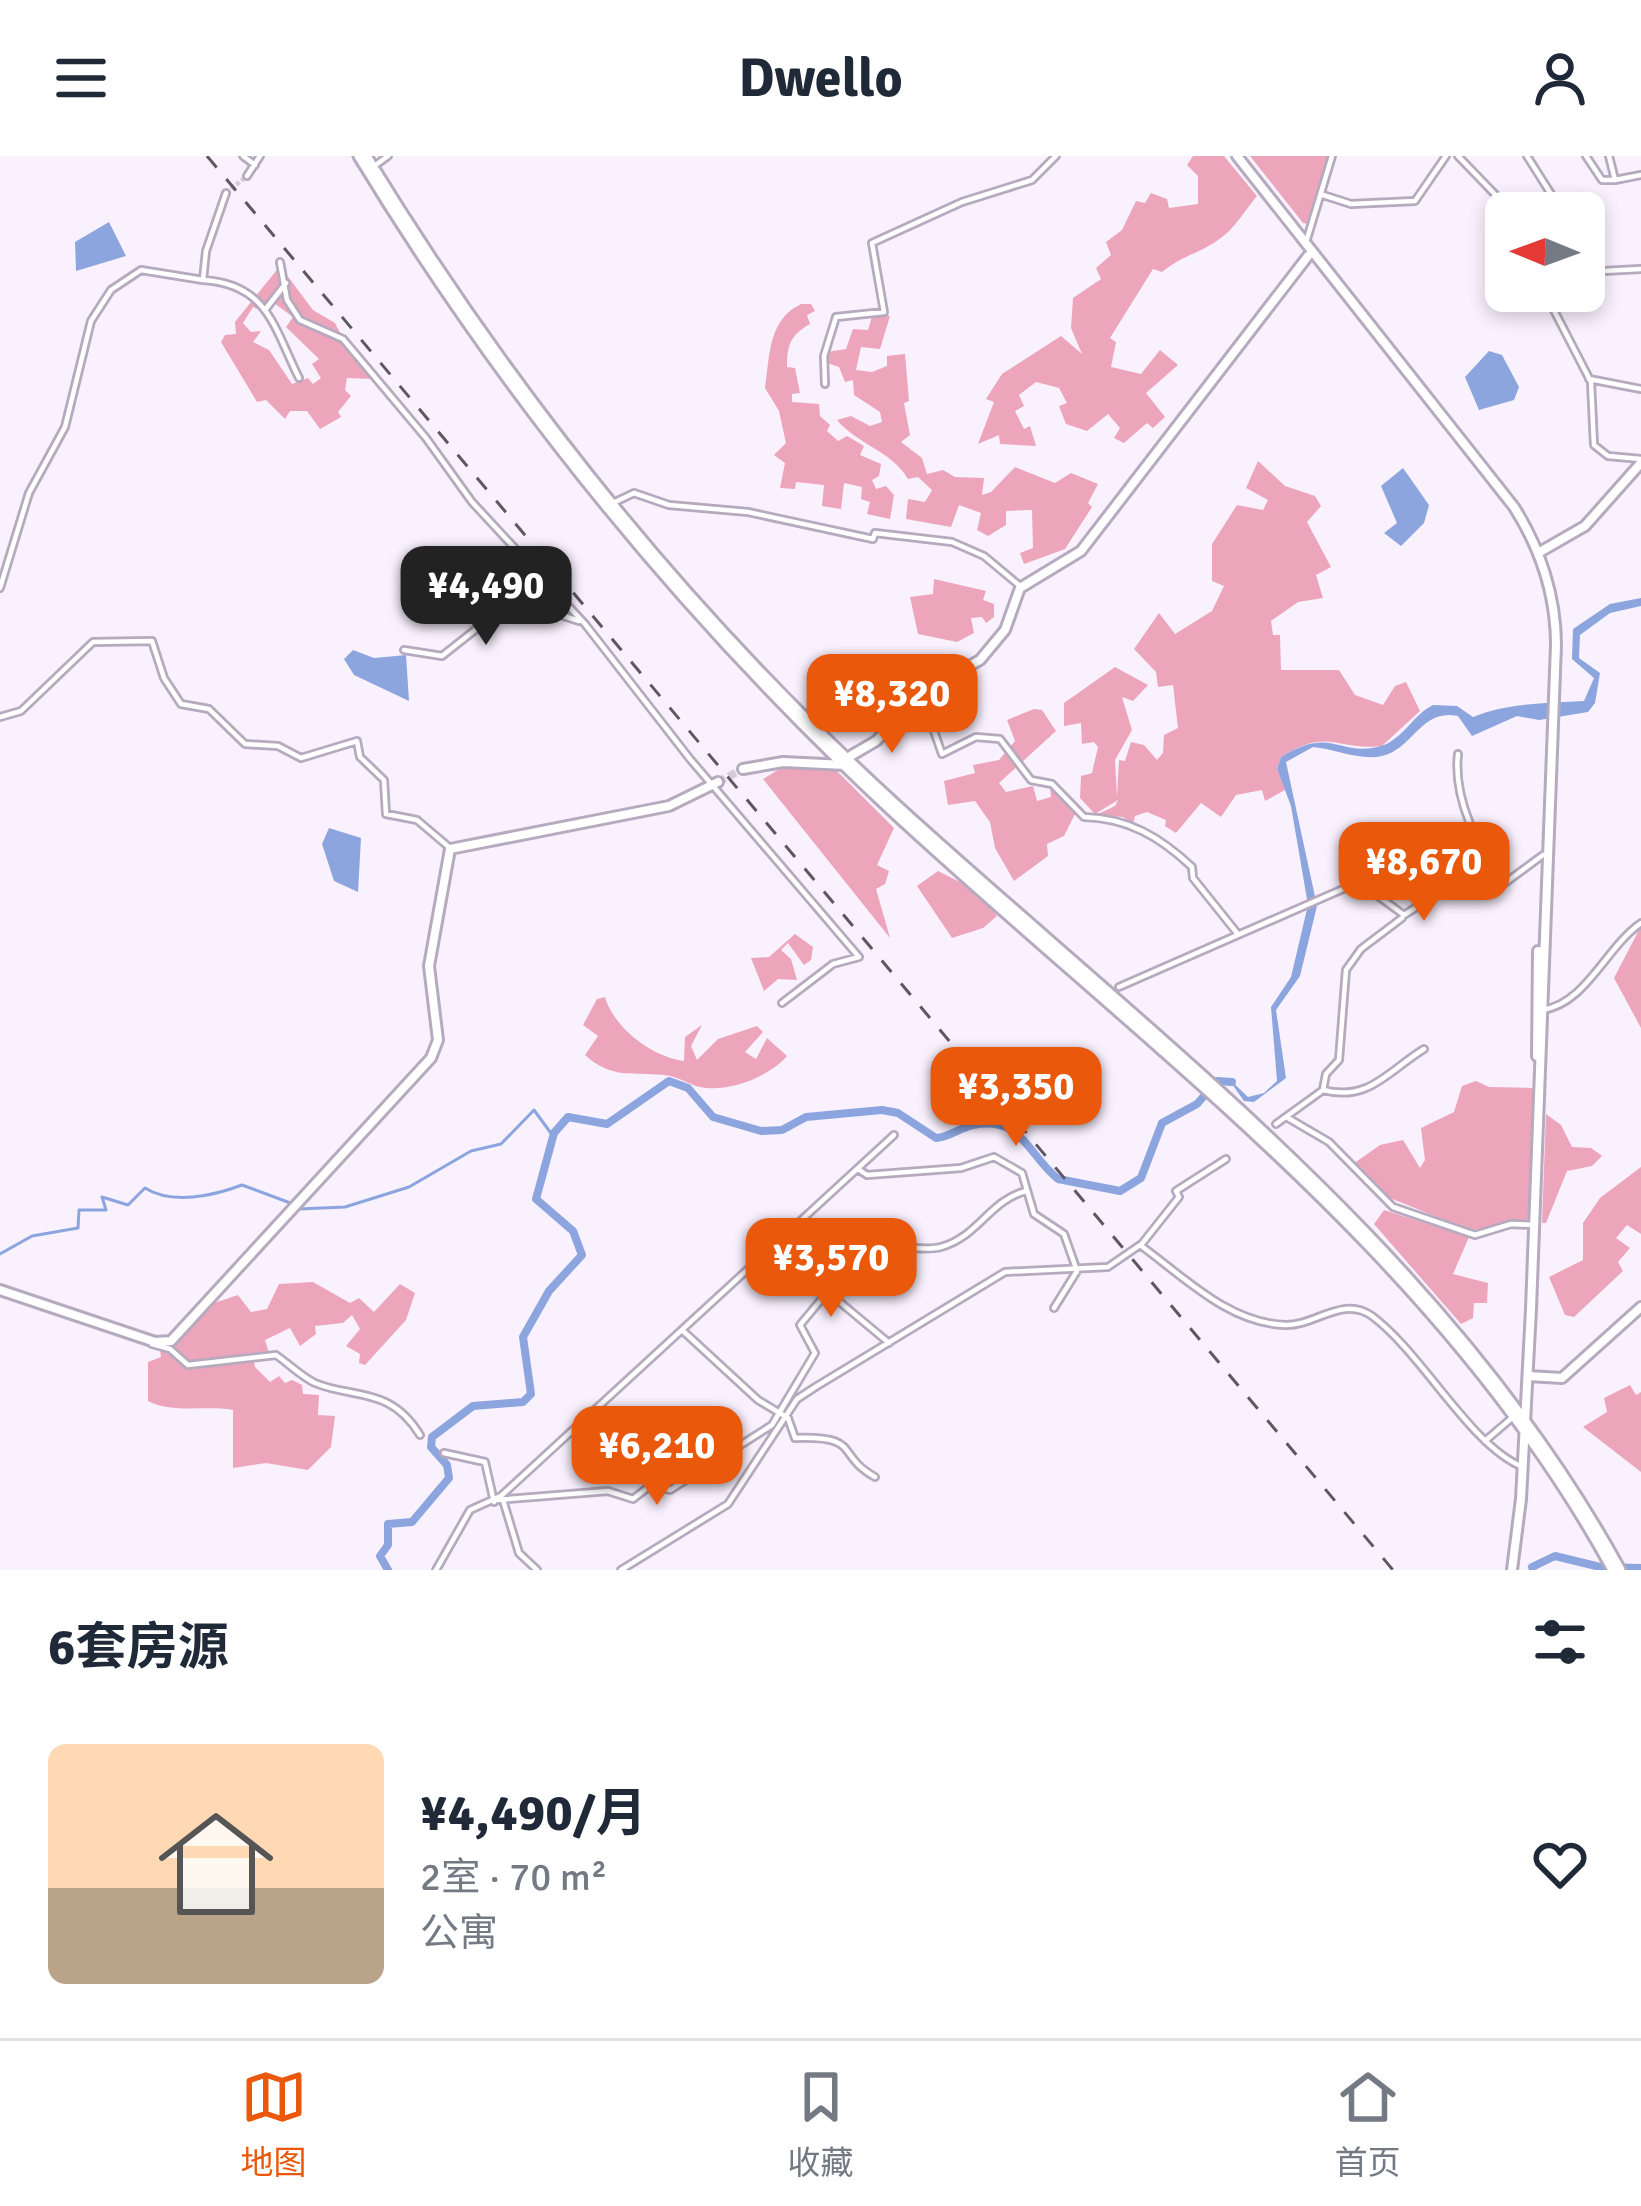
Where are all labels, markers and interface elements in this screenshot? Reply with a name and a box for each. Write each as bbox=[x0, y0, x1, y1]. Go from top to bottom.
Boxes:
icon: menu bbox=[48, 45, 114, 111]
text: Dwello bbox=[738, 45, 903, 112]
icon: person bbox=[1527, 45, 1593, 111]
north arrow bbox=[1485, 192, 1605, 312]
map controls bbox=[1485, 192, 1605, 312]
pin: ¥4,490 bbox=[388, 546, 584, 648]
text: ¥4,490 bbox=[428, 561, 544, 609]
pin: ¥8,320 bbox=[794, 654, 990, 756]
text: ¥8,320 bbox=[834, 669, 950, 717]
pin: ¥8,670 bbox=[1326, 822, 1522, 924]
text: ¥8,670 bbox=[1366, 837, 1482, 885]
pin: ¥3,350 bbox=[918, 1047, 1114, 1149]
text: ¥3,350 bbox=[958, 1062, 1074, 1110]
pin: ¥3,570 bbox=[733, 1218, 929, 1320]
text: ¥3,570 bbox=[773, 1233, 889, 1281]
pin: ¥6,210 bbox=[559, 1406, 755, 1508]
text: ¥6,210 bbox=[599, 1421, 715, 1469]
icon: filters bbox=[1527, 1609, 1593, 1675]
text: 6套房源 bbox=[48, 1616, 229, 1679]
text: ¥4,490/月 bbox=[420, 1782, 647, 1845]
icon: home bbox=[144, 1792, 288, 1936]
icon: heart bbox=[1527, 1831, 1593, 1897]
text: 2室 · 70 m² bbox=[420, 1853, 607, 1901]
text: 公寓 bbox=[420, 1909, 498, 1957]
tab: 地图 bbox=[241, 2064, 307, 2184]
tab: 收藏 bbox=[788, 2064, 854, 2184]
tab: 首页 bbox=[1335, 2064, 1401, 2184]

